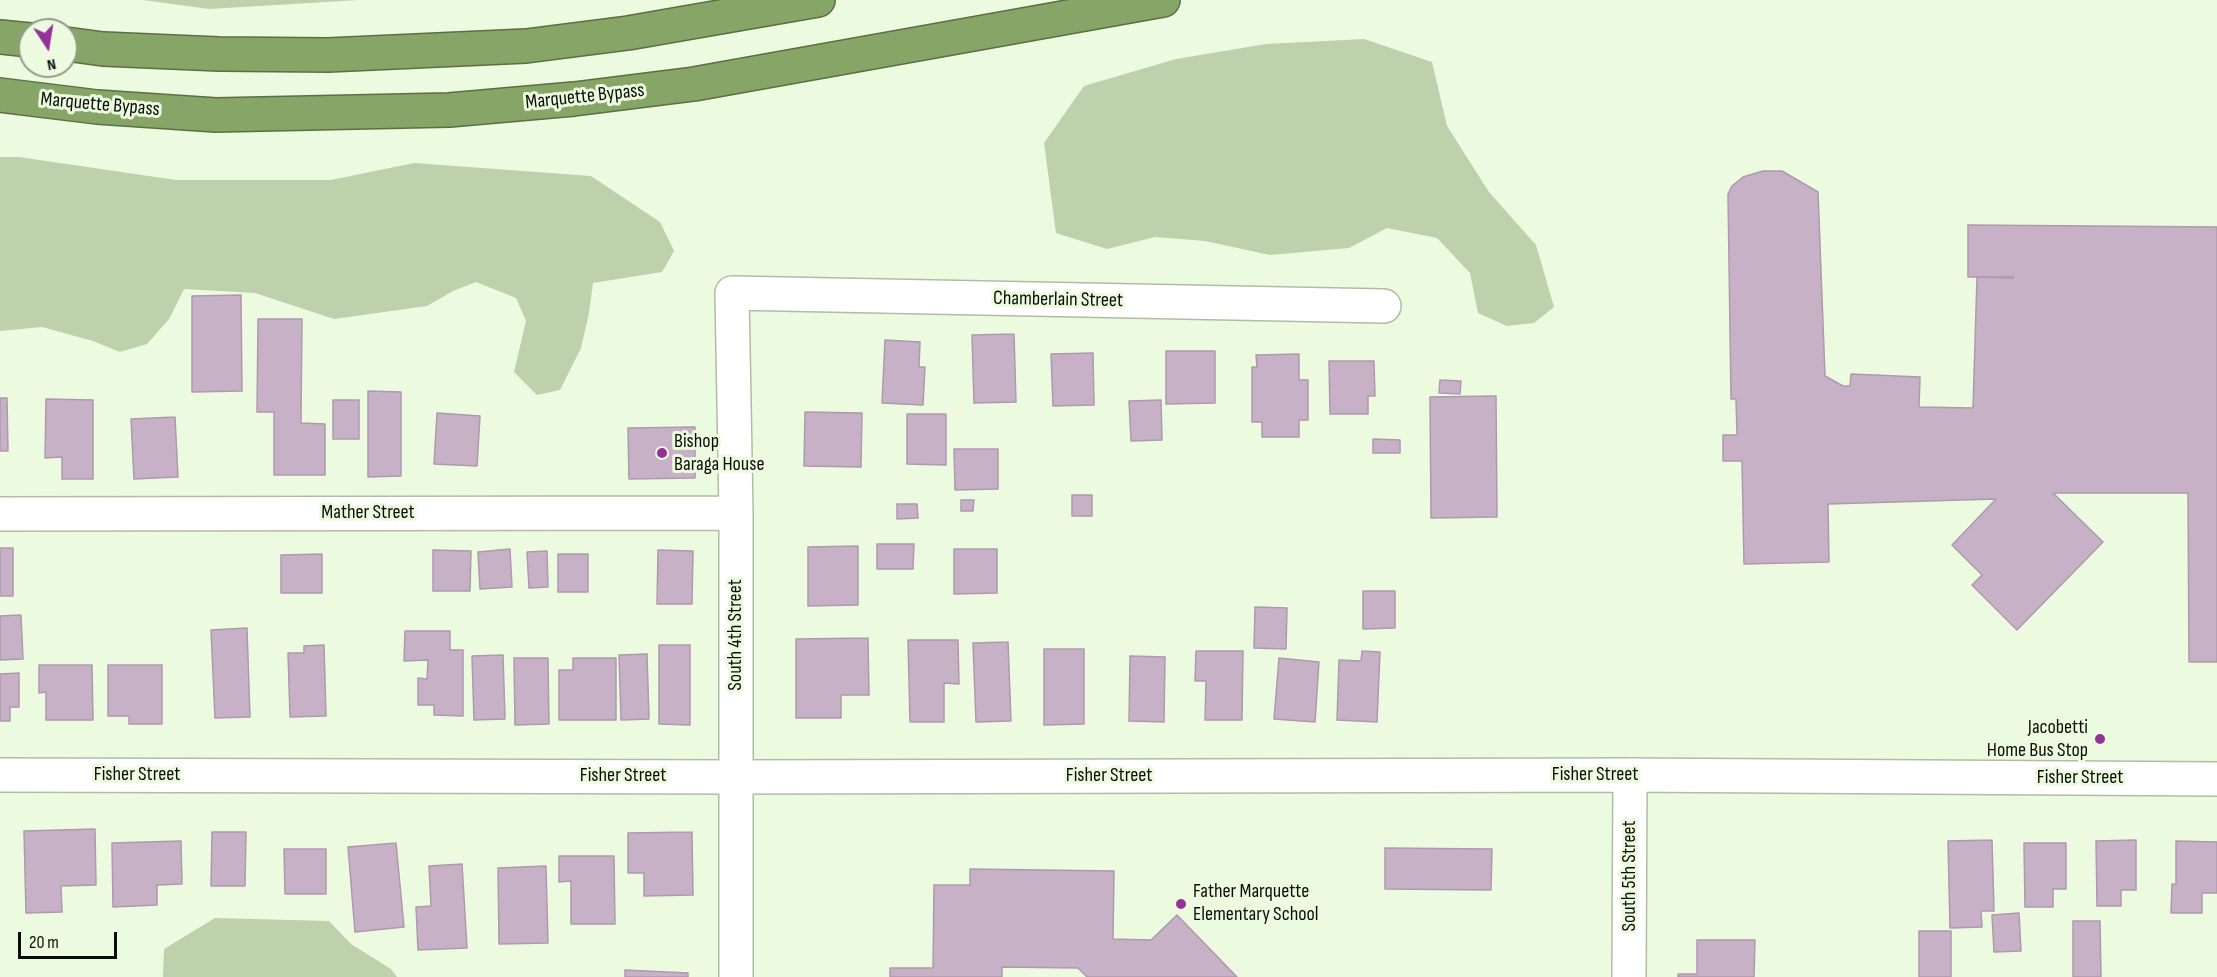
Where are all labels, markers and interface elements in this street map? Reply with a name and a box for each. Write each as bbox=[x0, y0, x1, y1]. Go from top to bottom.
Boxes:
north arrow bbox=[18, 18, 78, 78]
text: N bbox=[45, 54, 58, 74]
street label: Marquette Bypass bbox=[524, 79, 646, 115]
street label: Marquette Bypass bbox=[39, 88, 161, 122]
street label: Chamberlain Street bbox=[993, 287, 1123, 313]
place label: Bishop Baraga House bbox=[674, 430, 764, 477]
marker: Bishop Baraga House bbox=[655, 446, 669, 460]
street label: Mather Street bbox=[321, 501, 415, 525]
street label: South 4th Street bbox=[724, 579, 748, 691]
place label: Jacobetti Home Bus Stop bbox=[1987, 716, 2088, 763]
marker: Jacobetti Home Bus Stop bbox=[2093, 732, 2107, 746]
street label: Fisher Street bbox=[94, 763, 180, 787]
street label: Fisher Street bbox=[1552, 763, 1638, 787]
street label: Fisher Street bbox=[580, 764, 666, 788]
street label: Fisher Street bbox=[1066, 764, 1152, 788]
street label: Fisher Street bbox=[2037, 766, 2123, 790]
street label: South 5th Street bbox=[1618, 820, 1642, 932]
place label: Father Marquette Elementary School bbox=[1193, 880, 1319, 927]
marker: Father Marquette Elementary School bbox=[1174, 897, 1188, 911]
scale bar bbox=[21, 920, 120, 958]
text: 20 m bbox=[29, 932, 59, 953]

